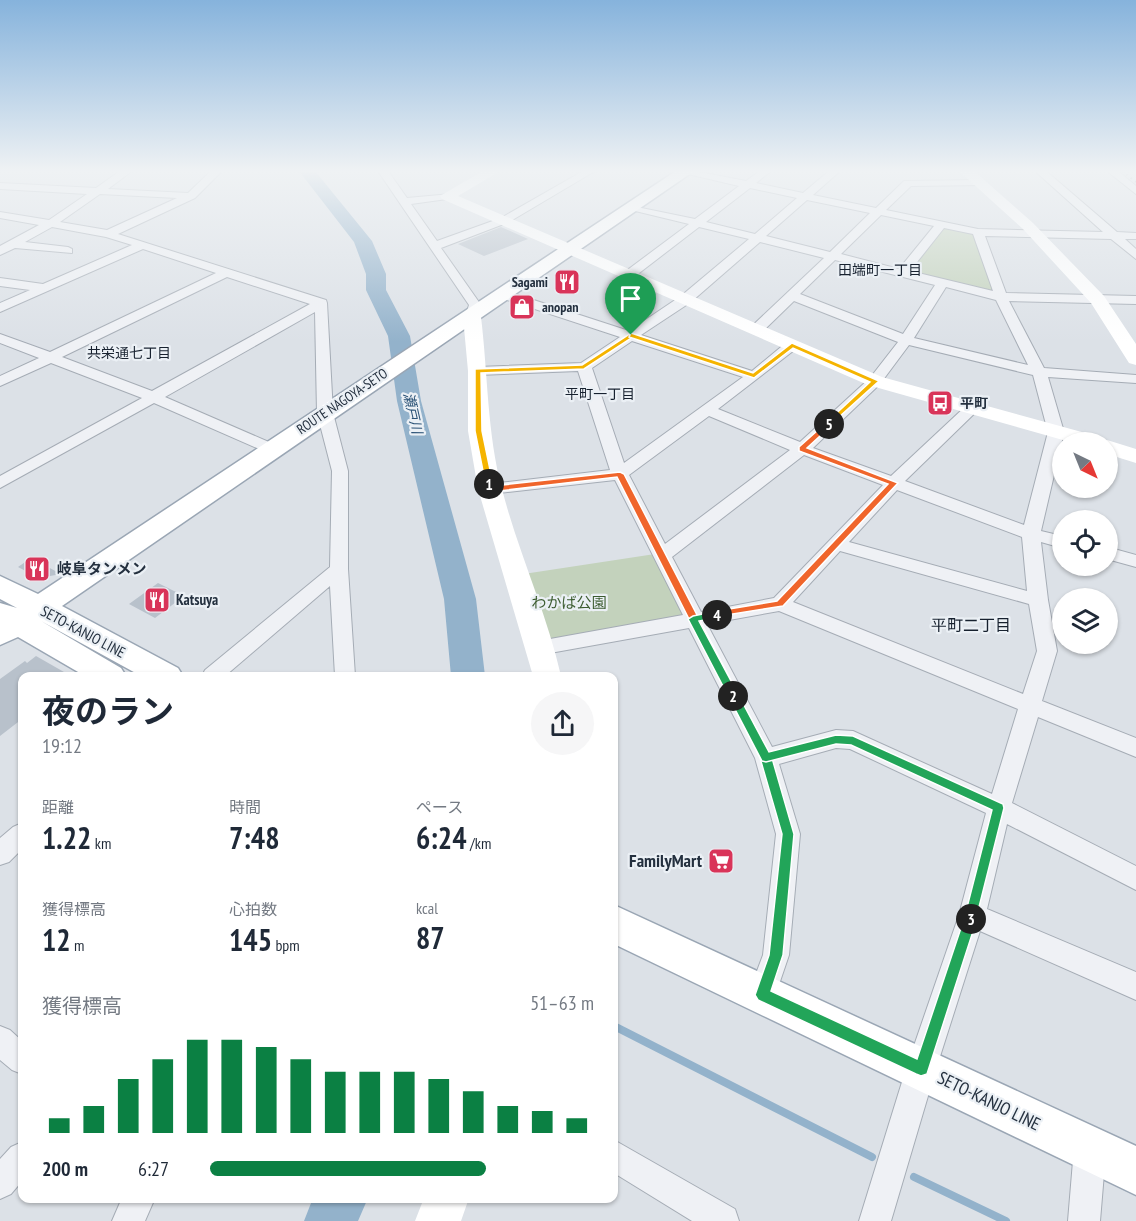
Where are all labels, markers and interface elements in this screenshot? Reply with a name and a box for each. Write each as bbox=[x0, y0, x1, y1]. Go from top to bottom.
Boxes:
district label: 田端町一丁目 bbox=[838, 261, 922, 279]
restaurant icon: Sagami bbox=[552, 267, 582, 297]
place label: Sagami bbox=[512, 273, 548, 291]
pin bbox=[605, 273, 656, 335]
icon: arrive bbox=[614, 282, 647, 315]
shop icon: anopan bbox=[507, 292, 537, 322]
place label: anopan bbox=[542, 298, 579, 316]
district label: 共栄通七丁目 bbox=[87, 344, 171, 362]
street label: ROUTE NAGOYA-SETO bbox=[293, 364, 391, 438]
district label: 平町一丁目 bbox=[565, 385, 635, 403]
bus stop icon: 平町 bbox=[925, 388, 955, 418]
water label: 瀬戸川 bbox=[400, 391, 427, 437]
place label: 平町 bbox=[960, 394, 988, 412]
pin: 5 bbox=[814, 409, 844, 439]
text: 5 bbox=[825, 414, 833, 434]
north arrow bbox=[1052, 432, 1118, 498]
map controls bbox=[1052, 432, 1118, 654]
pin: 1 bbox=[474, 469, 504, 499]
text: 1 bbox=[485, 474, 493, 494]
button: locate bbox=[1052, 510, 1118, 576]
restaurant icon: 岐阜タンメン bbox=[22, 554, 52, 584]
place label: 岐阜タンメン bbox=[57, 559, 147, 578]
restaurant icon: Katsuya bbox=[142, 585, 172, 615]
button: layers bbox=[1052, 588, 1118, 654]
place label: Katsuya bbox=[176, 590, 218, 609]
park label: わかば公園 bbox=[531, 593, 607, 612]
pin: 4 bbox=[702, 600, 732, 630]
street label: SETO-KANJO LINE bbox=[38, 601, 129, 662]
text: 4 bbox=[713, 605, 721, 625]
district label: 平町二丁目 bbox=[931, 615, 1011, 635]
pin: 2 bbox=[718, 681, 748, 711]
text: 2 bbox=[729, 686, 737, 706]
text: 夜のラン bbox=[42, 689, 174, 732]
button: share bbox=[531, 692, 594, 755]
text: 19:12 bbox=[42, 733, 82, 759]
text: 距離 bbox=[42, 797, 74, 817]
text: 時間 bbox=[229, 797, 261, 817]
text: ペース bbox=[416, 797, 463, 817]
text: 1.22 bbox=[42, 818, 91, 857]
text: 7:48 bbox=[229, 818, 280, 857]
text: 6:24 bbox=[416, 818, 467, 857]
text: km bbox=[91, 833, 111, 853]
text: /km bbox=[467, 833, 491, 853]
supermarket icon: FamilyMart bbox=[706, 846, 736, 876]
place label: FamilyMart bbox=[629, 849, 703, 872]
text: kcal bbox=[416, 898, 438, 918]
text: 獲得標高 bbox=[42, 899, 106, 919]
text: 心拍数 bbox=[229, 899, 277, 919]
pin: 3 bbox=[956, 904, 986, 934]
text: 3 bbox=[967, 909, 975, 929]
text: 87 bbox=[416, 918, 445, 957]
text: 12 bbox=[42, 920, 71, 959]
text: 145 bbox=[229, 920, 272, 959]
text: m bbox=[71, 935, 85, 955]
text: bpm bbox=[272, 935, 300, 955]
text: 51–63 m bbox=[530, 990, 594, 1016]
text: 獲得標高 bbox=[42, 993, 122, 1019]
street label: SETO-KANJO LINE bbox=[934, 1066, 1044, 1135]
text: 200 m bbox=[42, 1156, 88, 1182]
text: 6:27 bbox=[138, 1156, 169, 1182]

